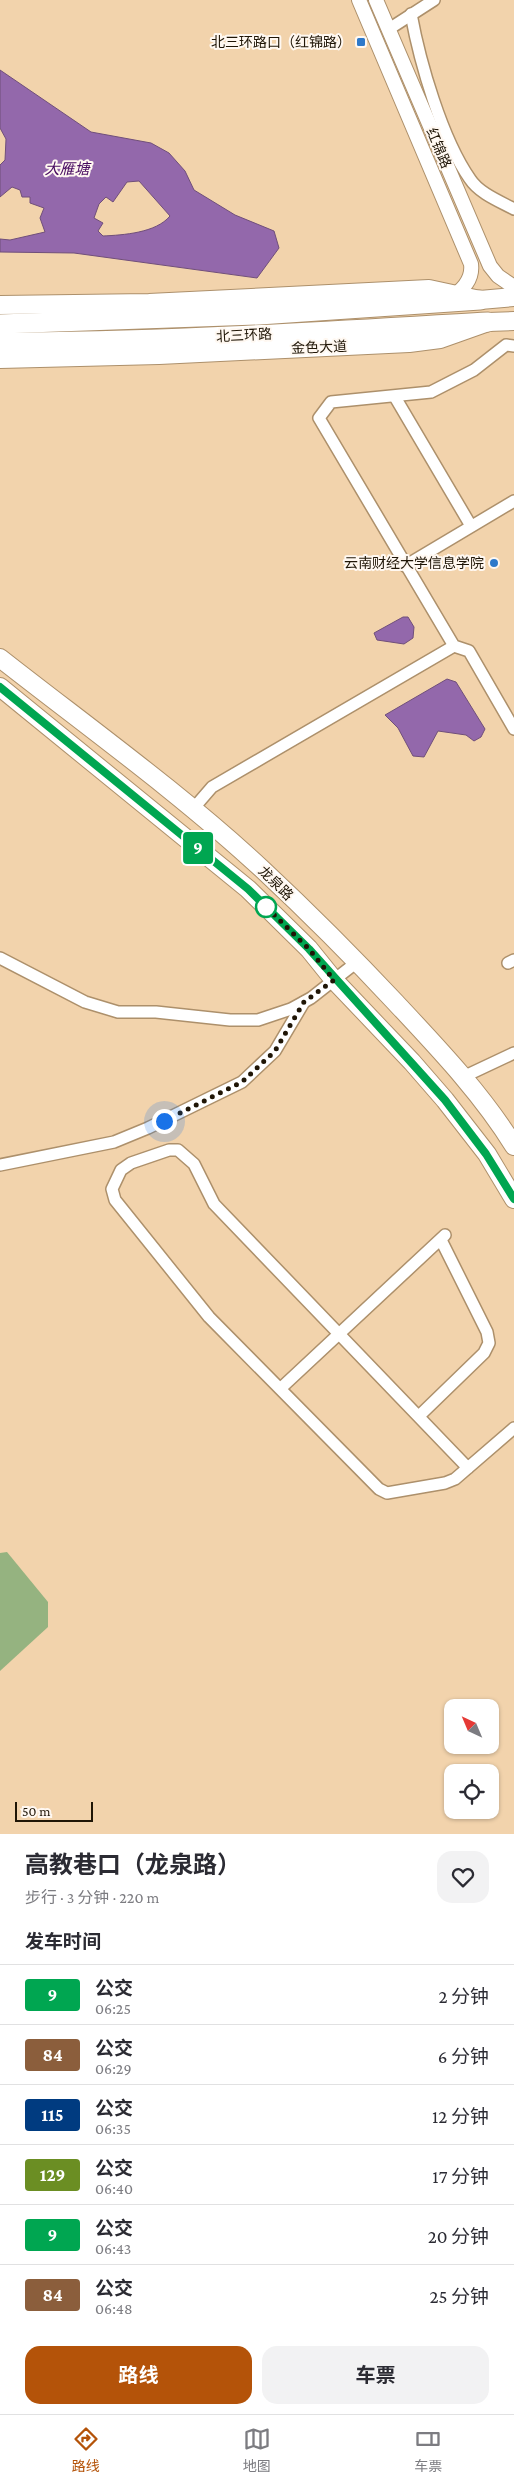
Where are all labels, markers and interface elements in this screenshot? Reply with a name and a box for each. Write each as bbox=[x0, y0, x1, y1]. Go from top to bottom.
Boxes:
place label: 北三环路口（红锦路） bbox=[211, 34, 351, 50]
marker: 北三环路口（红锦路） bbox=[355, 36, 367, 48]
street label: 红锦路 bbox=[423, 126, 455, 170]
water label: 大雁塘 bbox=[44, 161, 92, 177]
street label: 北三环路 bbox=[216, 326, 272, 344]
street label: 金色大道 bbox=[291, 338, 347, 356]
place label: 云南财经大学信息学院 bbox=[344, 555, 484, 571]
marker: 云南财经大学信息学院 bbox=[488, 557, 500, 569]
line badge: 9 bbox=[182, 832, 214, 864]
text: 9 bbox=[193, 838, 203, 858]
street label: 龙泉路 bbox=[255, 863, 297, 903]
unlabelled marker bbox=[255, 896, 277, 918]
your location bbox=[152, 1109, 177, 1134]
north arrow bbox=[444, 1699, 499, 1754]
map controls bbox=[444, 1699, 499, 1819]
button: locate bbox=[444, 1764, 499, 1819]
scale bar bbox=[15, 1799, 92, 1822]
text: 50 m bbox=[22, 1803, 50, 1819]
text: 高教巷口（龙泉路） bbox=[25, 1851, 241, 1878]
button: heart bbox=[437, 1851, 489, 1903]
text: 步行 · 3 分钟 · 220 m bbox=[25, 1889, 159, 1906]
text: 发车时间 bbox=[25, 1931, 101, 1952]
text: 公交 bbox=[95, 1978, 133, 1999]
text: 9 bbox=[48, 1985, 57, 2005]
text: 2 分钟 bbox=[438, 1986, 489, 2007]
text: 06:25 bbox=[95, 2000, 131, 2017]
text: 公交 bbox=[95, 2038, 133, 2059]
text: 84 bbox=[42, 2045, 63, 2065]
text: 6 分钟 bbox=[438, 2046, 489, 2067]
text: 06:29 bbox=[95, 2060, 132, 2077]
text: 公交 bbox=[95, 2098, 133, 2119]
text: 115 bbox=[41, 2105, 64, 2125]
text: 12 分钟 bbox=[432, 2106, 489, 2127]
text: 06:35 bbox=[95, 2120, 131, 2137]
text: 公交 bbox=[95, 2158, 133, 2179]
text: 129 bbox=[40, 2165, 65, 2185]
text: 17 分钟 bbox=[432, 2166, 489, 2187]
text: 06:40 bbox=[95, 2180, 133, 2197]
text: 公交 bbox=[95, 2218, 133, 2239]
text: 9 bbox=[48, 2225, 57, 2245]
text: 20 分钟 bbox=[428, 2226, 489, 2247]
text: 06:43 bbox=[95, 2240, 131, 2257]
text: 公交 bbox=[95, 2278, 133, 2299]
text: 84 bbox=[42, 2285, 63, 2305]
text: 25 分钟 bbox=[429, 2286, 489, 2307]
text: 06:48 bbox=[95, 2300, 133, 2317]
button: 路线 bbox=[25, 2346, 252, 2404]
button: 车票 bbox=[262, 2346, 489, 2404]
tab: 路线 bbox=[72, 2425, 100, 2475]
tab: 地图 bbox=[243, 2425, 271, 2475]
tab: 车票 bbox=[414, 2425, 442, 2475]

